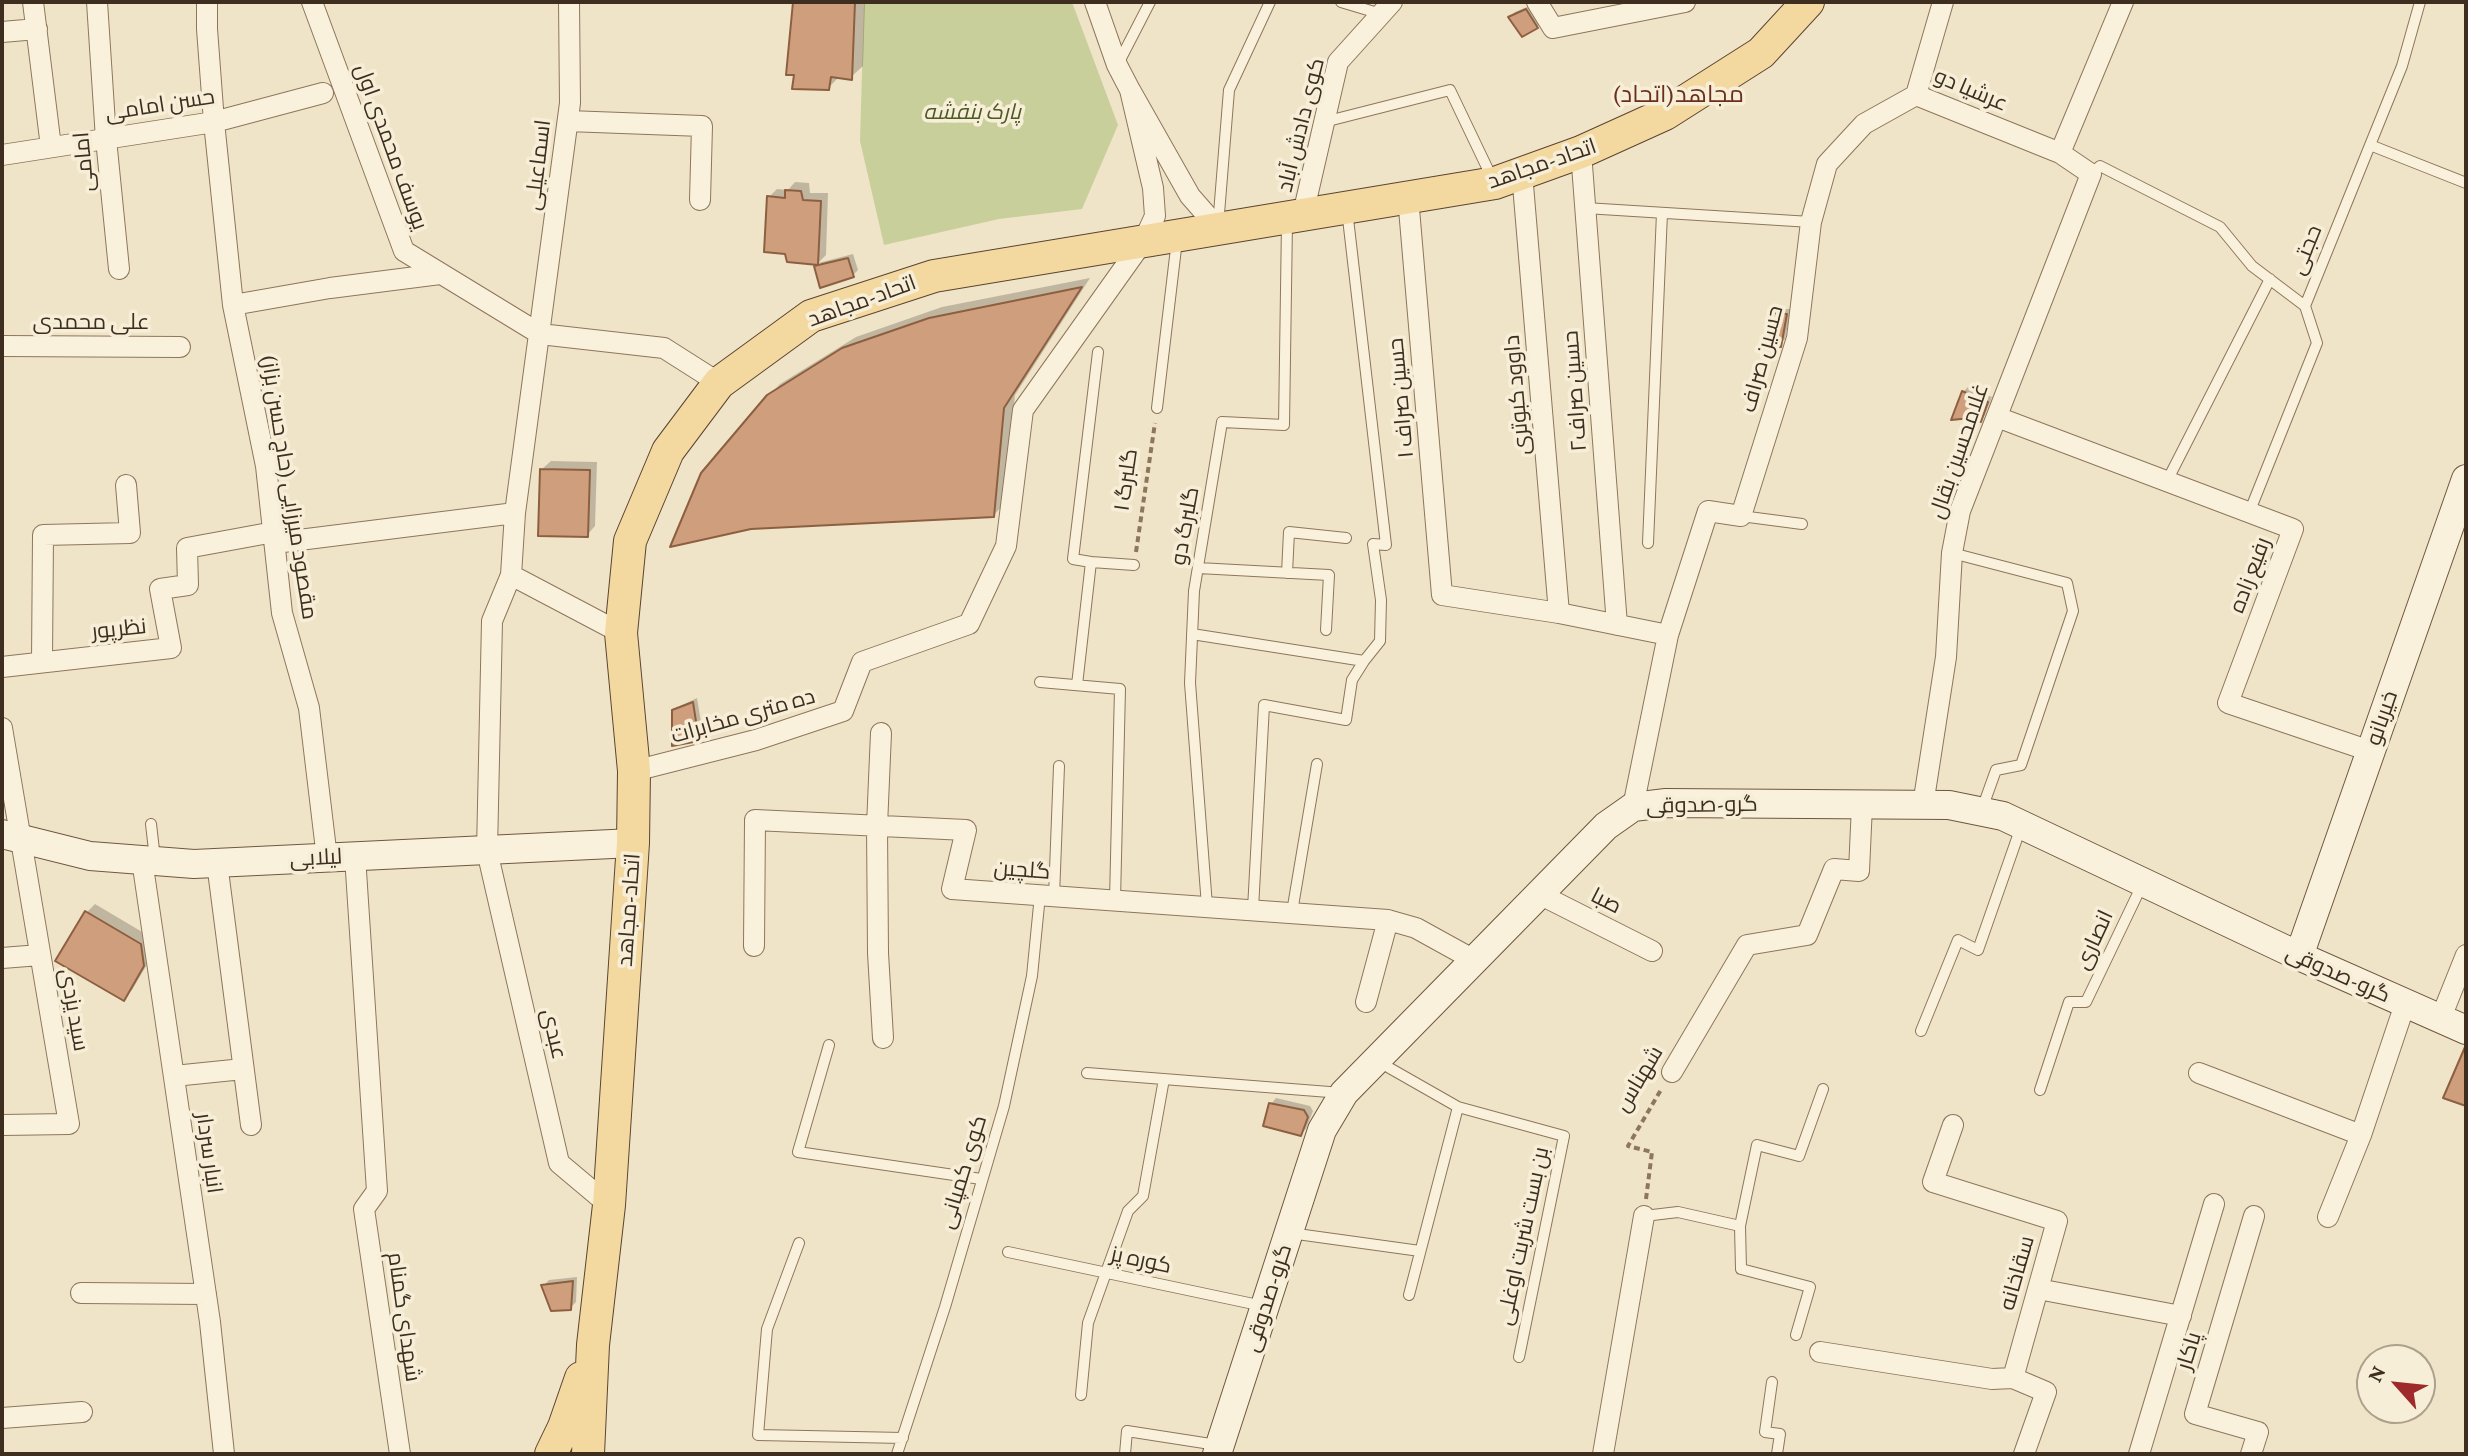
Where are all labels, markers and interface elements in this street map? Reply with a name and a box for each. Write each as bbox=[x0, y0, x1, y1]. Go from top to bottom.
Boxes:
street label: کوی دادش آباد bbox=[1272, 55, 1330, 195]
street label: یوسف محمدی اول bbox=[349, 60, 433, 234]
street label: عرشیا دو bbox=[1930, 63, 2012, 117]
district label: مجاهد(اتحاد) bbox=[1612, 81, 1744, 109]
street label: حسن امامی bbox=[103, 83, 217, 127]
park label: پارک بنفشه bbox=[923, 99, 1021, 125]
street label: اسماعیلی bbox=[519, 118, 557, 212]
street label: امامی bbox=[68, 131, 100, 193]
street label: اتحاد-مجاهد bbox=[1484, 133, 1600, 195]
street label: حجتی bbox=[2284, 221, 2328, 279]
street label: اتحاد-مجاهد bbox=[804, 269, 920, 333]
street label: حسین صراف bbox=[1735, 303, 1789, 415]
street label: علی محمدی bbox=[32, 309, 150, 335]
street label: حسین صراف۲ bbox=[1558, 330, 1592, 452]
street label: داوود کبوتری bbox=[1499, 334, 1535, 456]
street label: حسین صراف ۱ bbox=[1383, 337, 1419, 459]
street label: مقصود میرزایی (حاج حسن بزاز) bbox=[255, 352, 323, 622]
street label: غلامحسین بقال bbox=[1924, 380, 1994, 522]
street label: گلبرگ ۱ bbox=[1109, 447, 1143, 513]
street label: گلبرگ دو bbox=[1165, 485, 1205, 567]
street label: رفیع زاده bbox=[2224, 533, 2276, 617]
street label: نظرپور bbox=[90, 613, 148, 645]
street label: ده متری مخابرات bbox=[668, 683, 818, 749]
street label: خیربانو bbox=[2360, 687, 2404, 749]
street label: گرو-صدوقی bbox=[1646, 791, 1758, 819]
street label: لیلابی bbox=[289, 843, 343, 873]
street label: اتحاد-مجاهد bbox=[612, 853, 646, 967]
street label: گلچین bbox=[993, 855, 1051, 885]
street label: صبا bbox=[1586, 882, 1626, 920]
street label: انصاری bbox=[2069, 906, 2119, 974]
street label: گرو-صدوقی bbox=[2282, 939, 2394, 1009]
street label: سید یزدی bbox=[54, 967, 94, 1053]
street label: عبدی bbox=[535, 1006, 573, 1062]
street label: شهناس bbox=[1609, 1041, 1669, 1117]
street label: انبار سردار bbox=[190, 1111, 228, 1195]
street label: کوی کمپانی bbox=[933, 1112, 993, 1232]
street label: بن بست شربت اوغلی bbox=[1491, 1144, 1555, 1328]
street label: سقاخانه bbox=[1994, 1233, 2040, 1313]
street label: کوره پز bbox=[1108, 1241, 1174, 1279]
street label: گرو-صدوقی bbox=[1238, 1241, 1298, 1355]
street label: شهدای گمنام bbox=[382, 1250, 426, 1384]
street label: پاکار bbox=[2171, 1329, 2207, 1373]
north arrow bbox=[2356, 1344, 2436, 1424]
text: N bbox=[2361, 1361, 2390, 1386]

